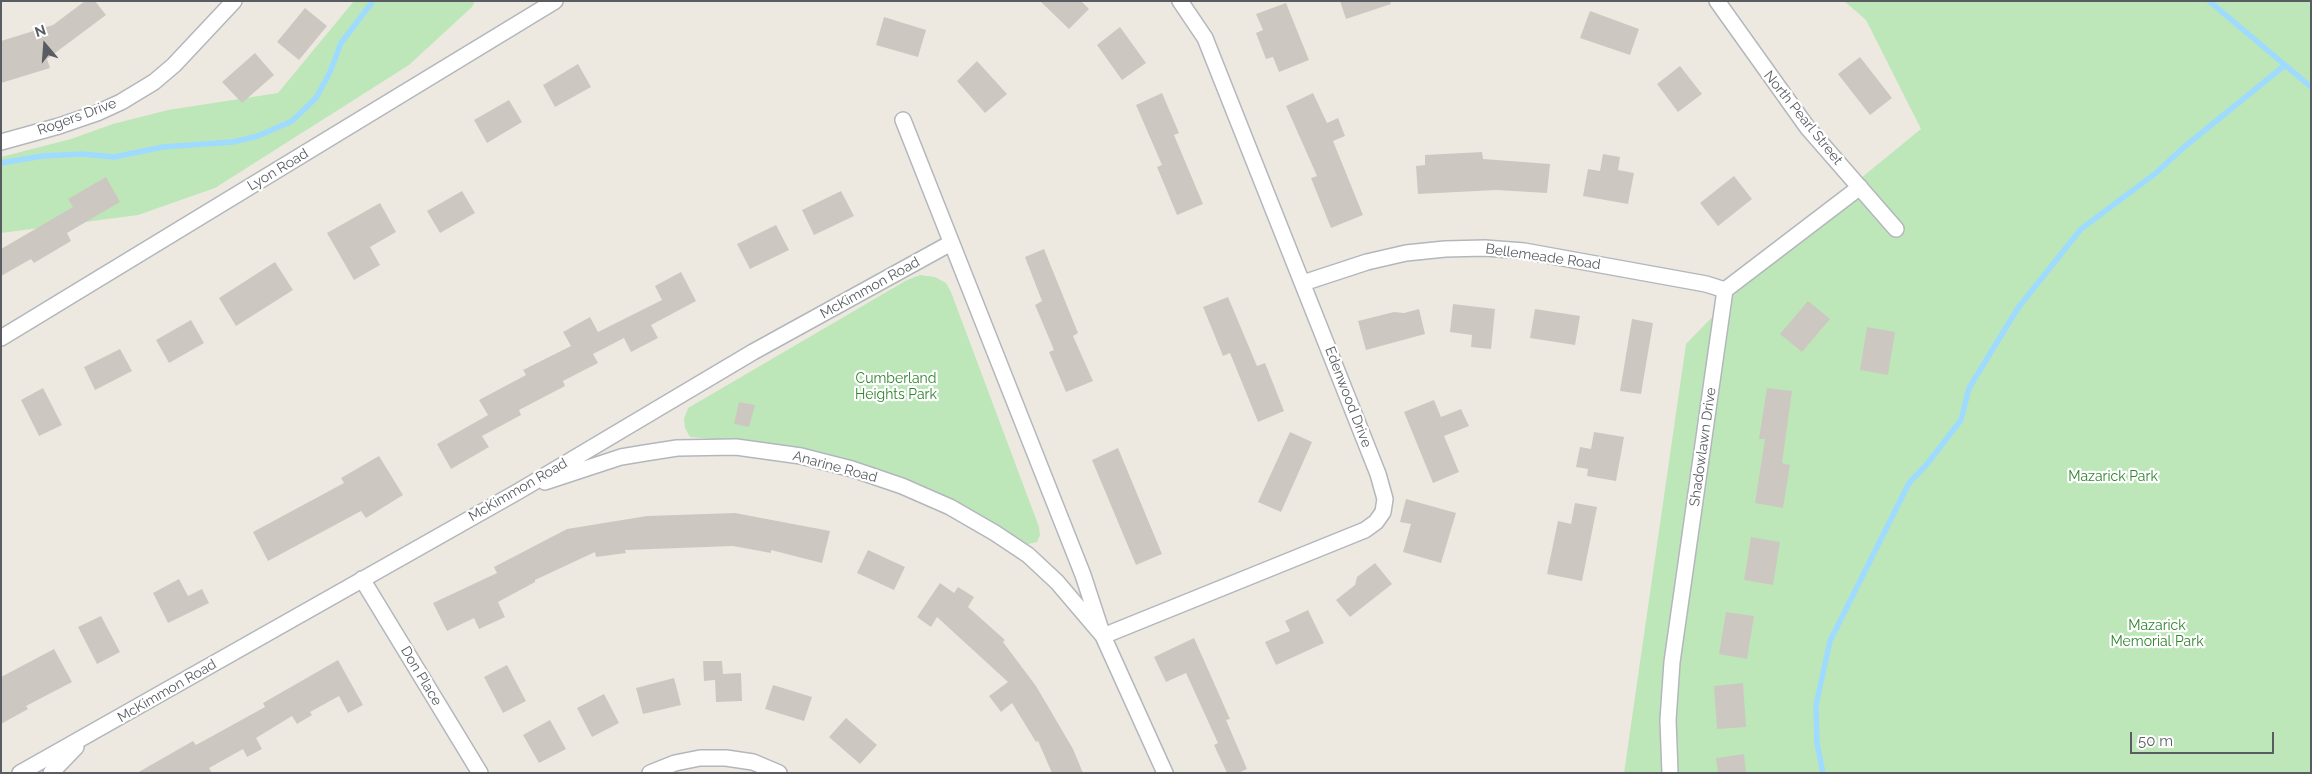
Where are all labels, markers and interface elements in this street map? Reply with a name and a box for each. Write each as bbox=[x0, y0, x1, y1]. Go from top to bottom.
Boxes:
north arrow bbox=[20, 20, 70, 70]
text: N bbox=[33, 21, 48, 40]
street label: North Pearl Street bbox=[1760, 68, 1846, 168]
street label: Rogers Drive bbox=[35, 95, 119, 139]
street label: Lyon Road bbox=[245, 145, 311, 195]
street label: Bellemeade Road bbox=[1484, 241, 1602, 273]
street label: McKimmon Road bbox=[817, 254, 923, 322]
street label: Edenwood Drive bbox=[1321, 344, 1375, 450]
park label: Cumberland Heights Park bbox=[855, 371, 937, 404]
street label: Shadowlawn Drive bbox=[1686, 386, 1720, 508]
street label: Anarine Road bbox=[791, 448, 879, 486]
street label: McKimmon Road bbox=[466, 455, 570, 525]
park label: Mazarick Park bbox=[2068, 469, 2158, 485]
park label: Mazarick Memorial Park bbox=[2110, 618, 2204, 650]
street label: Don Place bbox=[397, 643, 445, 709]
street label: McKimmon Road bbox=[115, 656, 219, 726]
scale bar bbox=[2132, 722, 2276, 754]
text: 50 m bbox=[2138, 732, 2173, 750]

